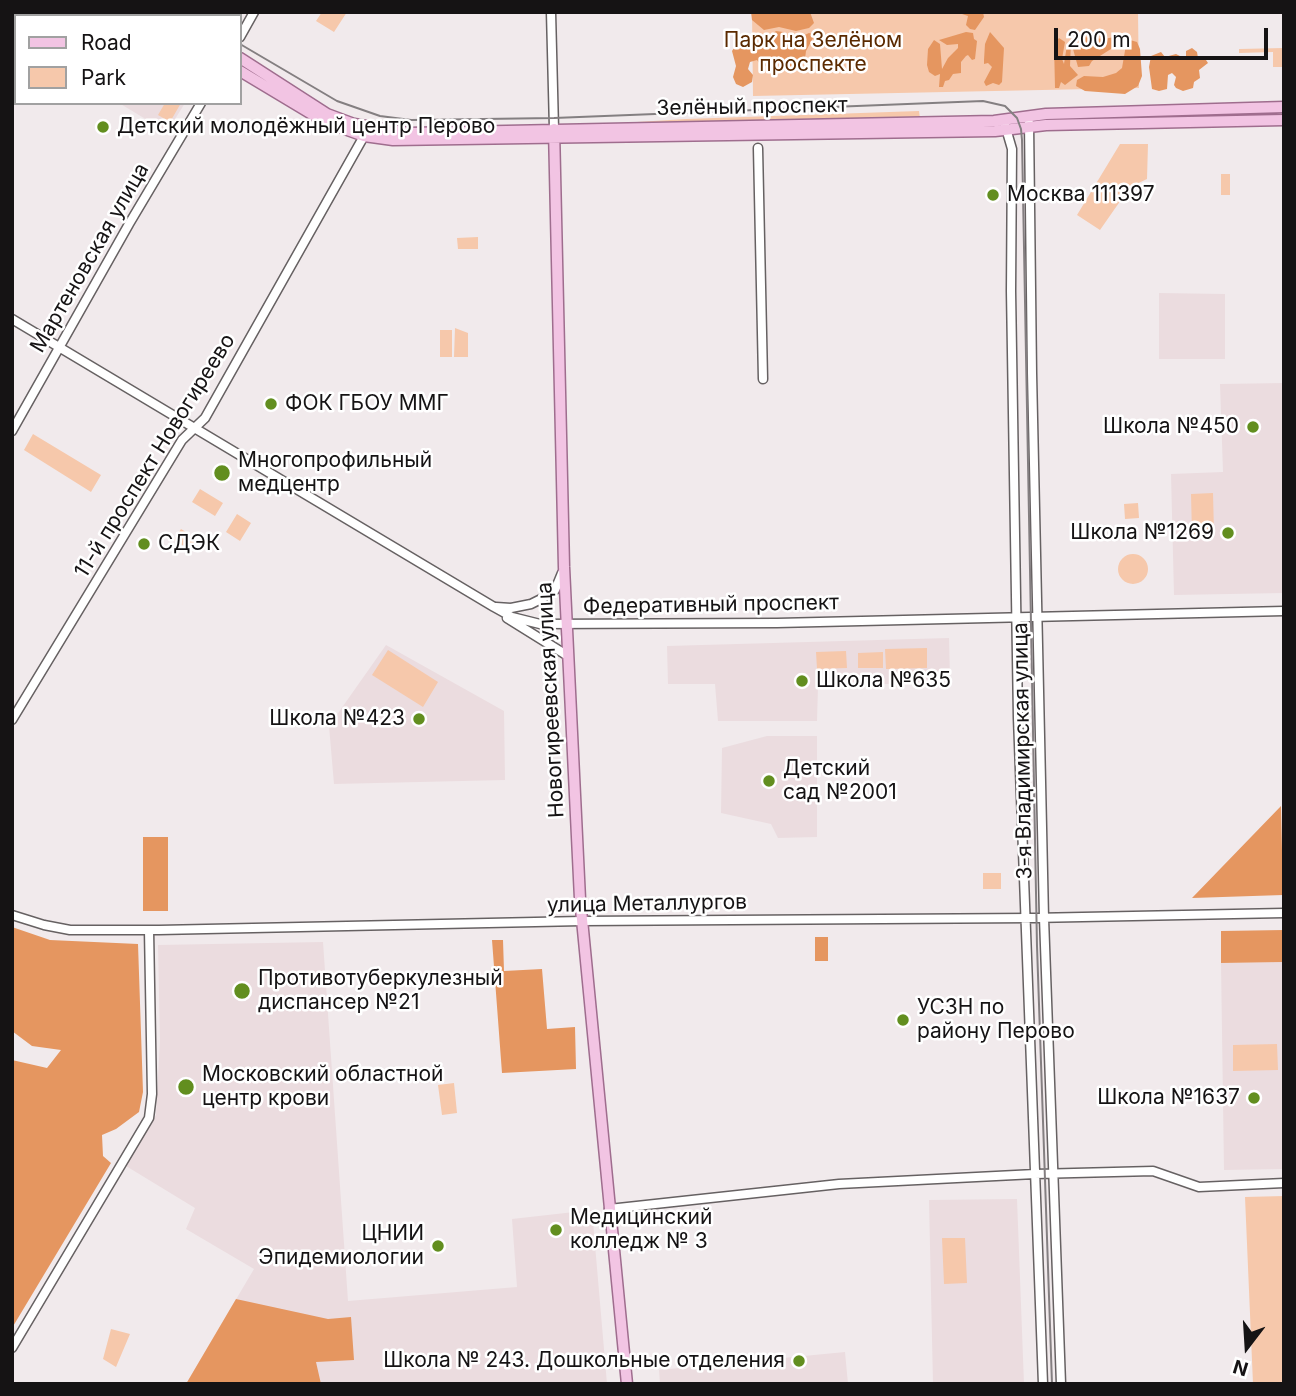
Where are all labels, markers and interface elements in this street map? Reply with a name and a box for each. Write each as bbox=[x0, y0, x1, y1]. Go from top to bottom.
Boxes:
legend bbox=[14, 14, 242, 105]
scale bar bbox=[1058, 14, 1272, 58]
text: 200 m bbox=[1067, 27, 1131, 52]
park label: Парк на Зелёном проспекте bbox=[724, 28, 902, 78]
text: Road bbox=[81, 30, 132, 55]
text: Park bbox=[81, 65, 126, 90]
street label: Зелёный проспект bbox=[656, 93, 848, 121]
place label: Детский молодёжный центр Перово bbox=[117, 114, 495, 140]
marker: Детский молодёжный центр Перово bbox=[95, 119, 111, 135]
street label: Мартеновская улица bbox=[25, 159, 155, 357]
place label: Москва 111397 bbox=[1007, 182, 1155, 208]
marker: Москва 111397 bbox=[985, 187, 1001, 203]
street label: 11-й проспект Новогиреево bbox=[69, 329, 241, 583]
place label: ФОК ГБОУ ММГ bbox=[285, 391, 449, 417]
marker: ФОК ГБОУ ММГ bbox=[263, 396, 279, 412]
place label: Школа №450 bbox=[1103, 414, 1239, 440]
marker: Школа №450 bbox=[1245, 419, 1261, 435]
place label: Многопрофильный медцентр bbox=[238, 448, 432, 498]
marker: Многопрофильный медцентр bbox=[212, 463, 232, 483]
place label: Школа №1269 bbox=[1070, 520, 1214, 546]
marker: Школа №1269 bbox=[1220, 525, 1236, 541]
place label: СДЭК bbox=[158, 531, 220, 557]
marker: СДЭК bbox=[136, 536, 152, 552]
street label: Новогиреевская улица bbox=[532, 581, 570, 819]
street label: Федеративный проспект bbox=[583, 590, 839, 620]
street label: 3-я Владимирская улица bbox=[1008, 622, 1038, 880]
place label: Школа №635 bbox=[816, 668, 951, 694]
marker: Школа №635 bbox=[794, 673, 810, 689]
place label: Школа №423 bbox=[269, 706, 405, 732]
marker: Школа №423 bbox=[411, 711, 427, 727]
place label: Детский сад №2001 bbox=[783, 756, 897, 806]
marker: Детский сад №2001 bbox=[761, 773, 777, 789]
street label: улица Металлургов bbox=[547, 890, 747, 918]
place label: Противотуберкулезный диспансер №21 bbox=[258, 966, 503, 1016]
marker: Противотуберкулезный диспансер №21 bbox=[232, 981, 252, 1001]
place label: УСЗН по району Перово bbox=[917, 995, 1075, 1045]
marker: УСЗН по району Перово bbox=[895, 1012, 911, 1028]
place label: Московский областной центр крови bbox=[202, 1062, 443, 1112]
marker: Московский областной центр крови bbox=[176, 1077, 196, 1097]
place label: Школа №1637 bbox=[1097, 1085, 1240, 1111]
marker: Школа №1637 bbox=[1246, 1090, 1262, 1106]
place label: Медицинский колледж № 3 bbox=[570, 1205, 712, 1255]
place label: ЦНИИ Эпидемиологии bbox=[258, 1221, 424, 1271]
marker: Медицинский колледж № 3 bbox=[548, 1222, 564, 1238]
marker: ЦНИИ Эпидемиологии bbox=[430, 1238, 446, 1254]
north arrow bbox=[1212, 1312, 1282, 1382]
place label: Школа № 243. Дошкольные отделения bbox=[383, 1348, 785, 1374]
marker: Школа № 243. Дошкольные отделения bbox=[791, 1353, 807, 1369]
text: N bbox=[1230, 1354, 1251, 1381]

